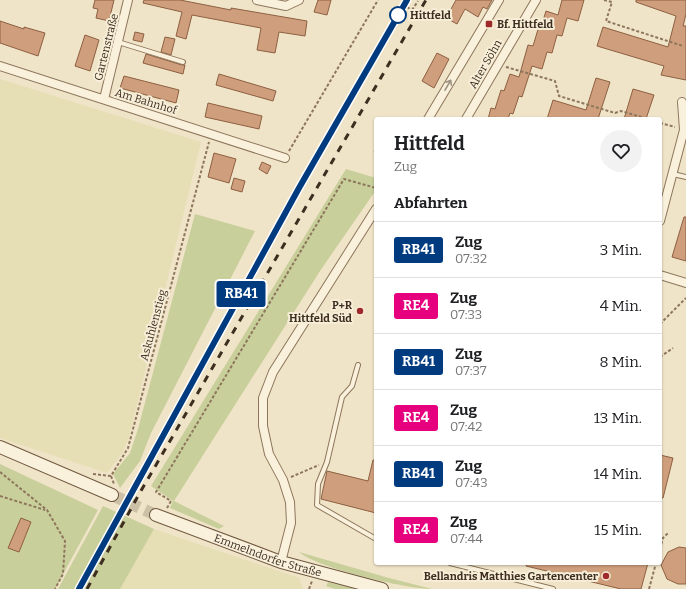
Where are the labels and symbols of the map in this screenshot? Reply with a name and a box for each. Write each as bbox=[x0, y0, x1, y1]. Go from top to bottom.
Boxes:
marker: Hittfeld bbox=[389, 6, 407, 24]
place label: Hittfeld bbox=[410, 9, 451, 22]
street label: Gartenstraße bbox=[92, 12, 121, 82]
place label: Bf. Hittfeld bbox=[497, 18, 554, 31]
marker: Bf. Hittfeld bbox=[484, 19, 494, 29]
street label: Alter Söhn bbox=[466, 37, 505, 91]
one-way arrow bbox=[445, 79, 453, 91]
street label: Am Bahnhof bbox=[113, 86, 179, 117]
line badge: RB41 bbox=[213, 281, 269, 307]
street label: Askuhlenstieg bbox=[138, 288, 169, 362]
place label: P+R Hittfeld Süd bbox=[289, 299, 353, 325]
marker: P+R Hittfeld Süd bbox=[355, 306, 365, 316]
street label: Emmelndorfer Straße bbox=[212, 531, 323, 580]
place label: Bellandris Matthies Gartencenter bbox=[424, 570, 599, 583]
marker: Bellandris Matthies Gartencenter bbox=[601, 571, 611, 581]

